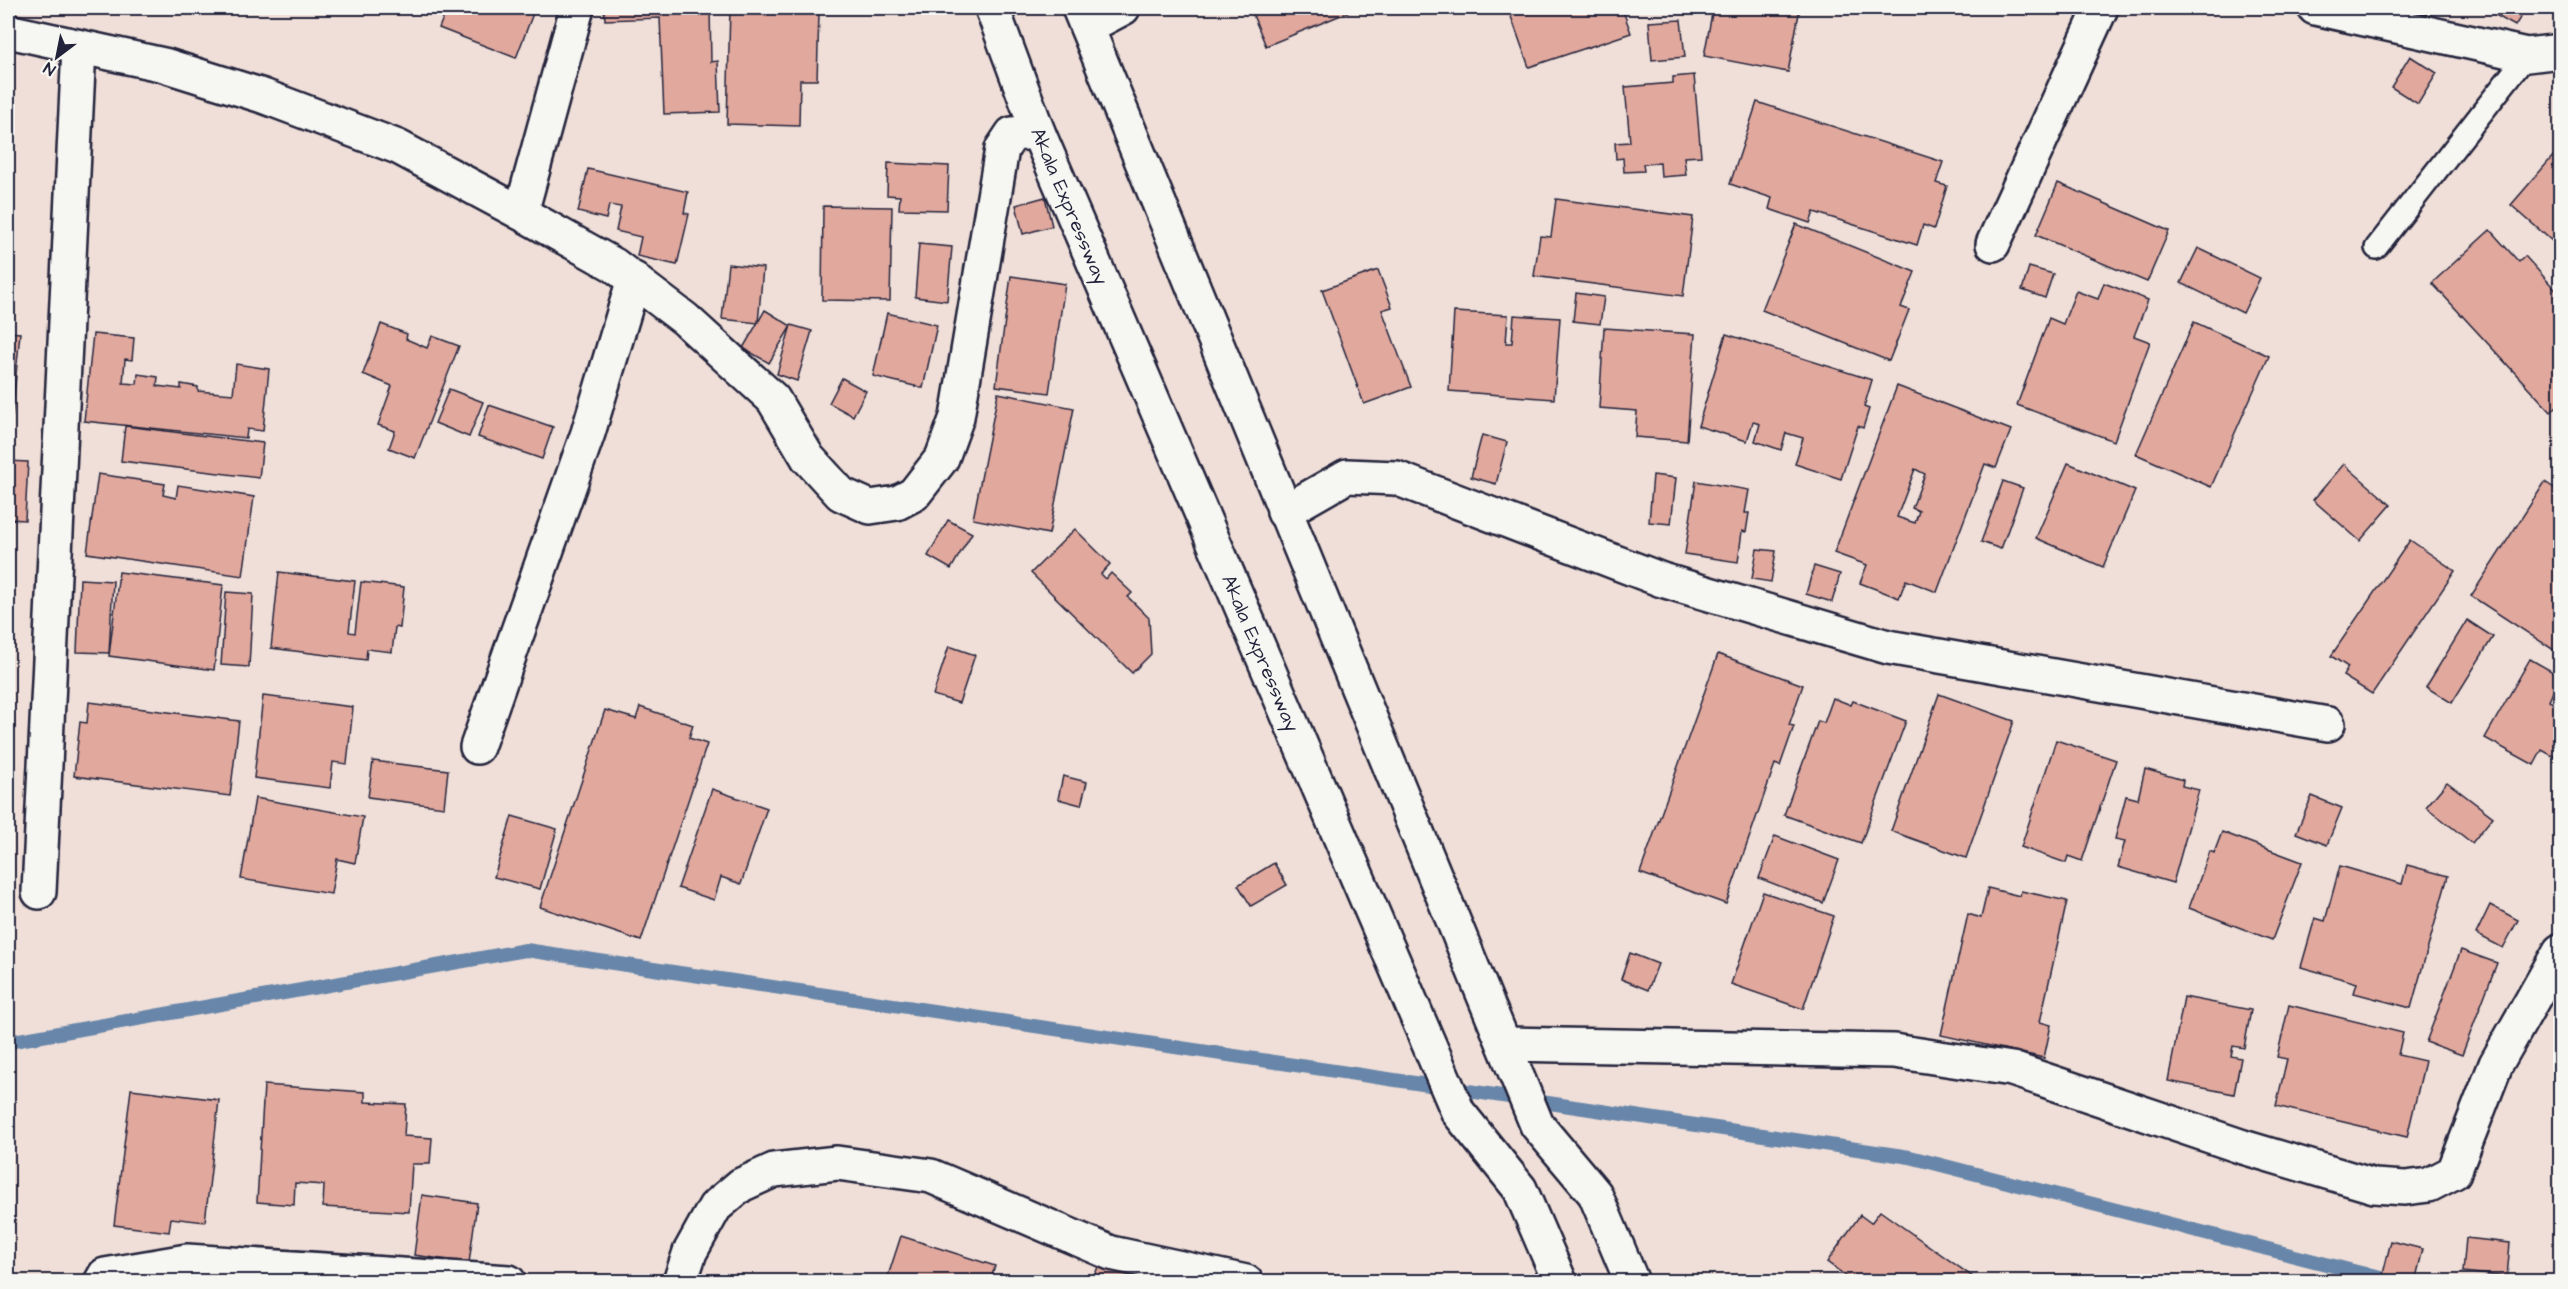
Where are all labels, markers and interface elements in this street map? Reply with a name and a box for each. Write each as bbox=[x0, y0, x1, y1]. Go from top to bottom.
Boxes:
north arrow bbox=[27, 27, 87, 87]
text: N bbox=[39, 57, 60, 81]
street label: Akala Expressway bbox=[1022, 123, 1115, 290]
street label: Akala Expressway bbox=[1213, 570, 1306, 737]

